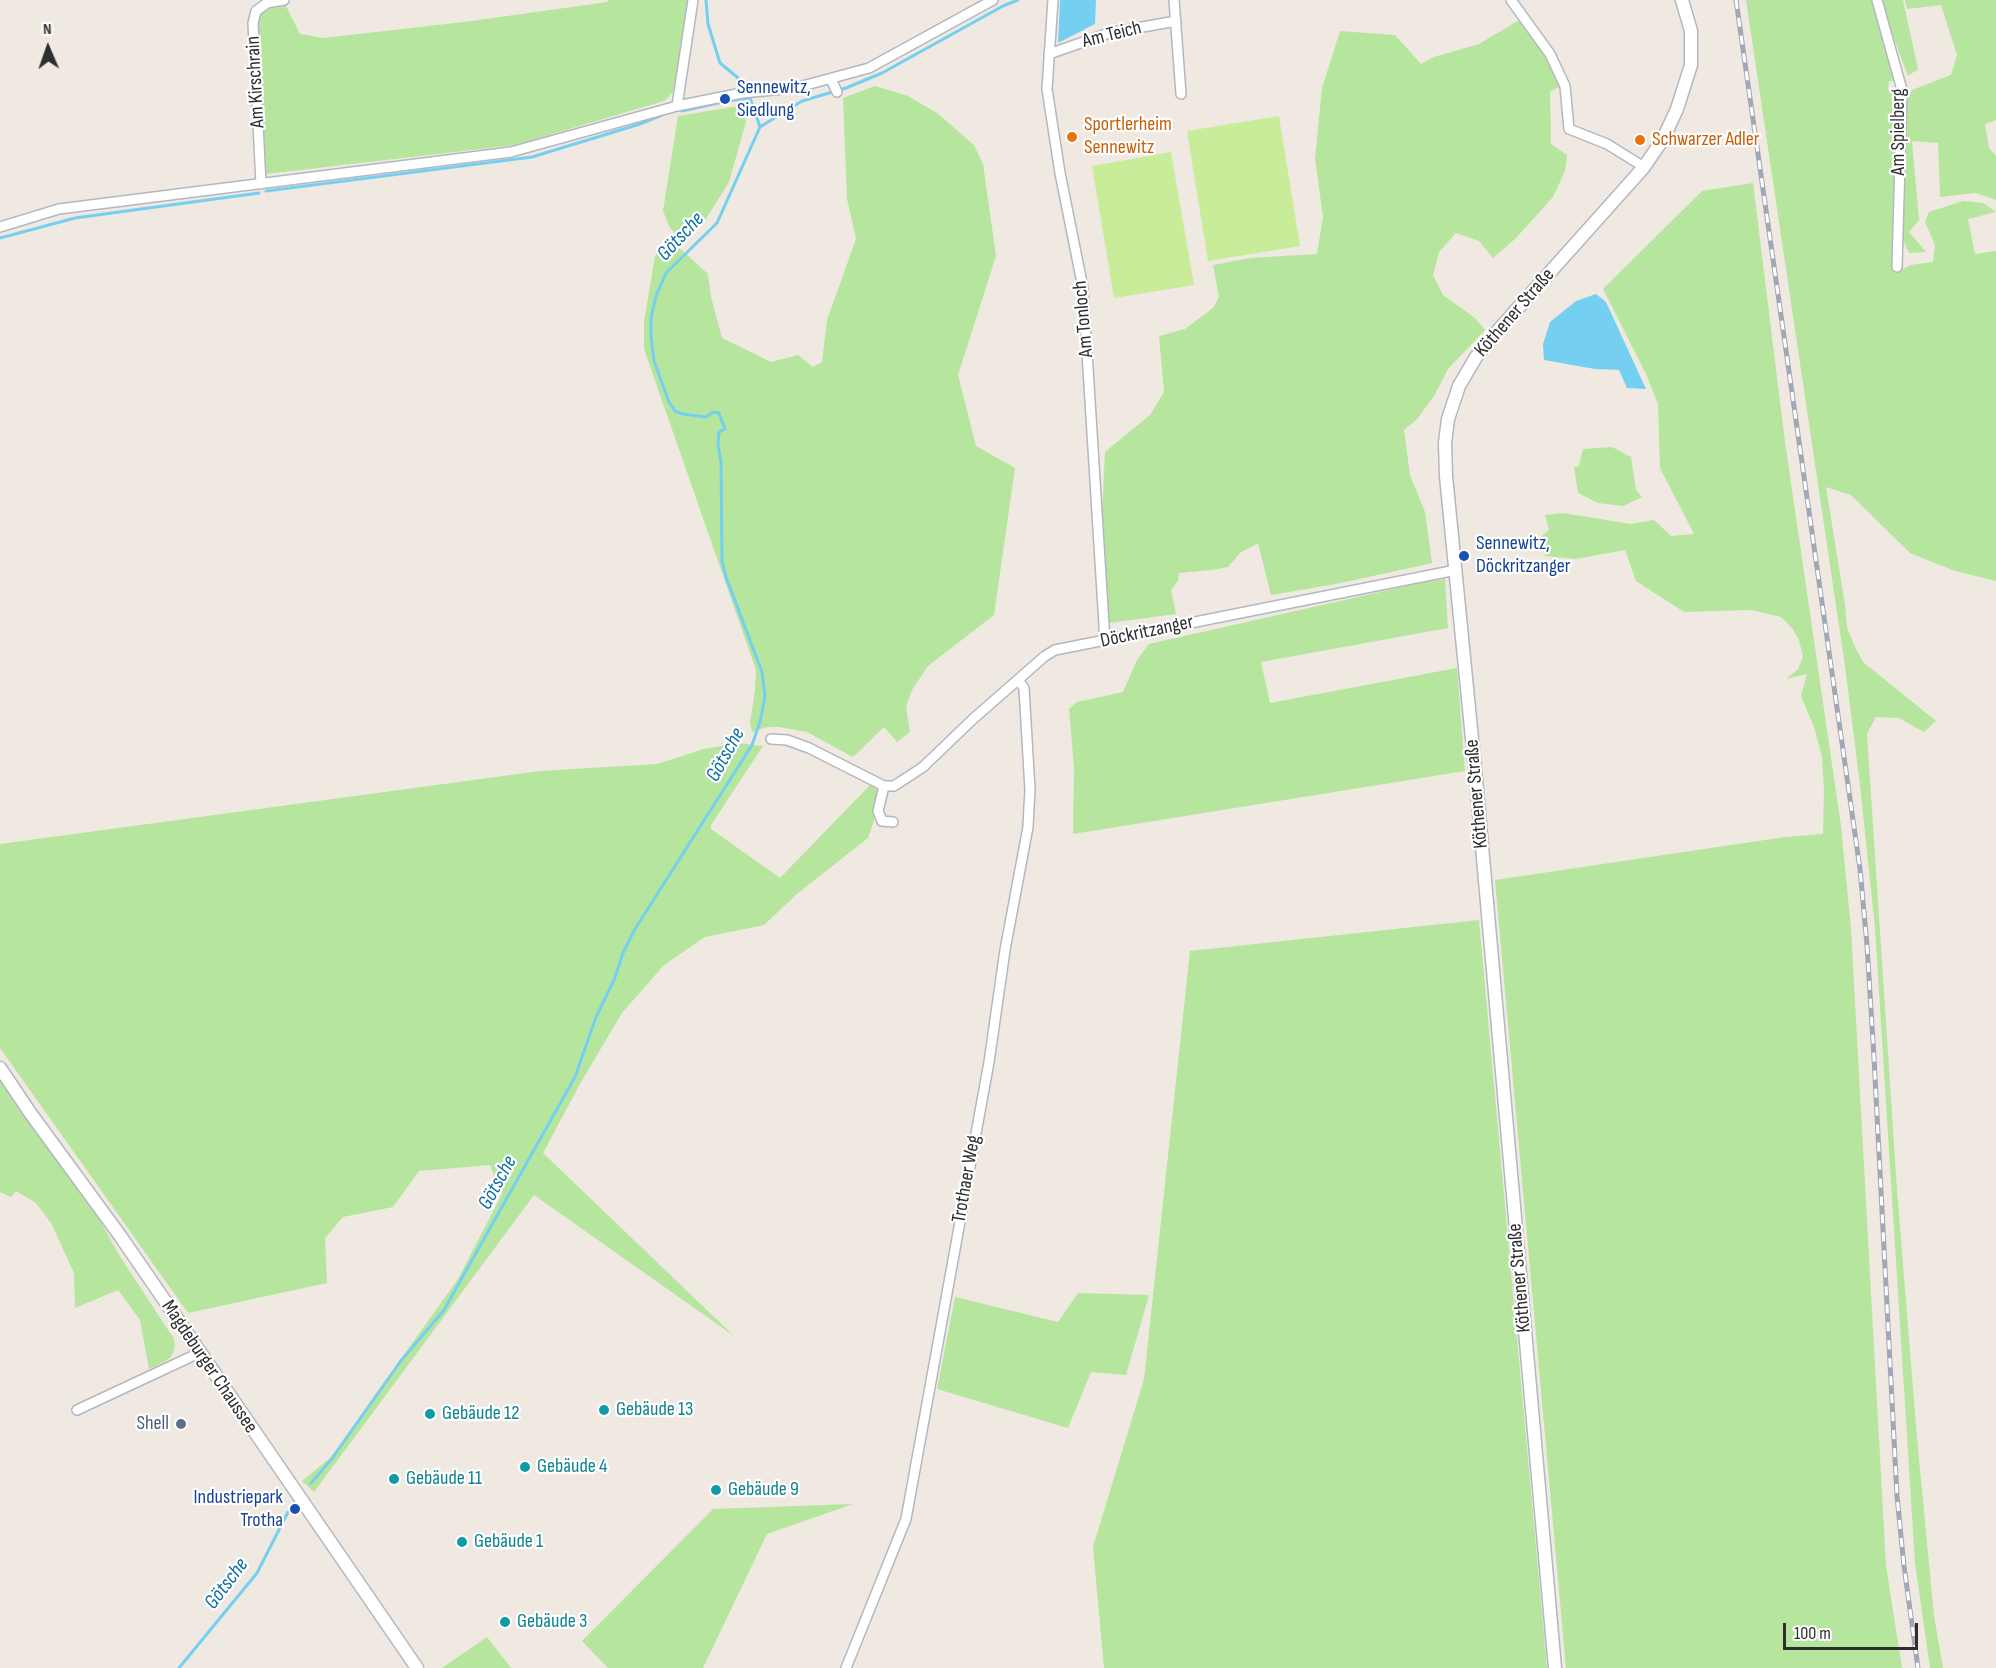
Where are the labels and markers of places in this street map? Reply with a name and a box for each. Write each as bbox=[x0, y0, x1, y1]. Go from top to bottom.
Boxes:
place label: Sennewitz, Siedlung bbox=[737, 76, 811, 123]
marker: Sennewitz, Siedlung bbox=[718, 92, 732, 106]
place label: Sportlerheim Sennewitz bbox=[1084, 113, 1172, 160]
place label: Schwarzer Adler bbox=[1652, 128, 1760, 152]
marker: Sportlerheim Sennewitz bbox=[1065, 130, 1079, 144]
marker: Schwarzer Adler bbox=[1633, 133, 1647, 147]
place label: Sennewitz, Döckritzanger bbox=[1476, 532, 1571, 579]
marker: Sennewitz, Döckritzanger bbox=[1457, 549, 1471, 563]
place label: Gebäude 13 bbox=[616, 1398, 693, 1422]
place label: Gebäude 12 bbox=[442, 1402, 519, 1426]
marker: Gebäude 13 bbox=[597, 1403, 611, 1417]
marker: Gebäude 12 bbox=[423, 1407, 437, 1421]
place label: Shell bbox=[136, 1412, 169, 1436]
marker: Shell bbox=[174, 1417, 188, 1431]
place label: Gebäude 4 bbox=[537, 1455, 607, 1479]
marker: Gebäude 4 bbox=[518, 1460, 532, 1474]
place label: Gebäude 11 bbox=[406, 1467, 482, 1491]
marker: Gebäude 11 bbox=[387, 1472, 401, 1486]
place label: Gebäude 9 bbox=[728, 1478, 799, 1502]
marker: Gebäude 9 bbox=[709, 1483, 723, 1497]
place label: Industriepark Trotha bbox=[194, 1486, 283, 1533]
marker: Industriepark Trotha bbox=[288, 1502, 302, 1516]
place label: Gebäude 1 bbox=[474, 1530, 543, 1554]
marker: Gebäude 1 bbox=[455, 1535, 469, 1549]
place label: Gebäude 3 bbox=[517, 1610, 587, 1634]
marker: Gebäude 3 bbox=[498, 1615, 512, 1629]

